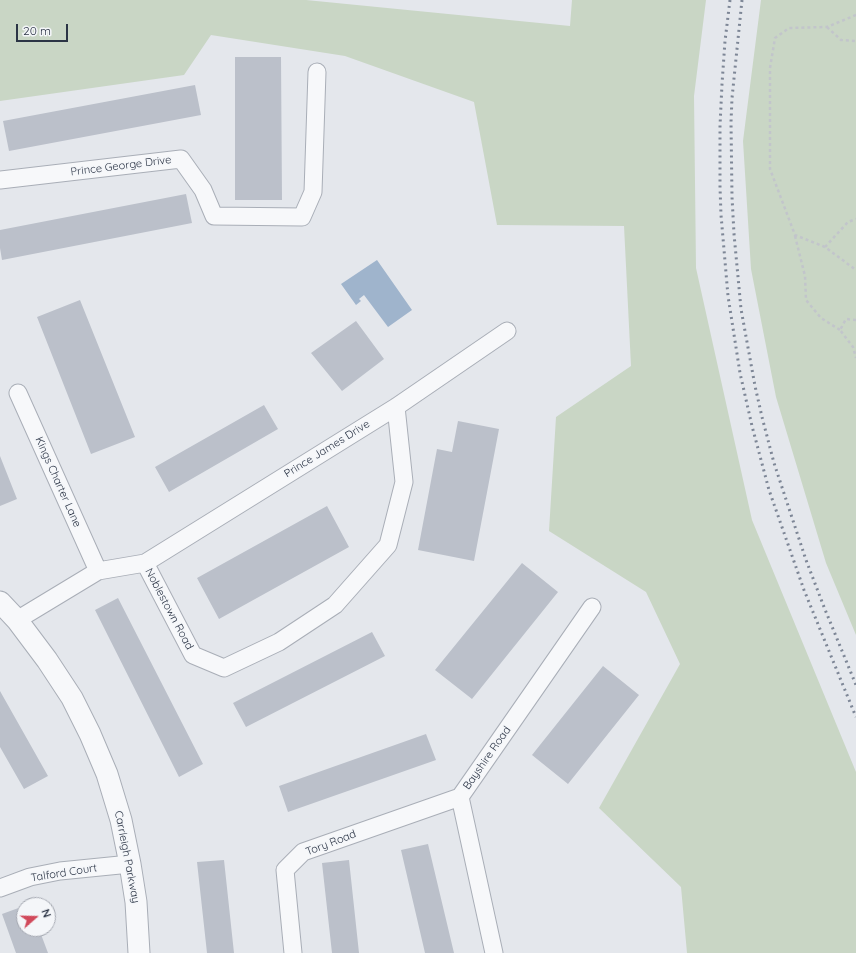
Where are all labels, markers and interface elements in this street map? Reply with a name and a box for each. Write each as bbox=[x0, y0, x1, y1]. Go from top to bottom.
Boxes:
scale bar bbox=[18, 16, 70, 42]
text: 20 m bbox=[23, 23, 51, 38]
street label: Prince George Drive bbox=[70, 153, 172, 179]
street label: Prince James Drive bbox=[282, 417, 372, 481]
street label: Kings Charter Lane bbox=[32, 435, 84, 529]
street label: Noblestown Road bbox=[142, 566, 196, 652]
street label: Bayshire Road bbox=[460, 724, 514, 792]
street label: Carrleigh Parkway bbox=[112, 810, 142, 904]
street label: Tory Road bbox=[304, 827, 358, 859]
street label: Talford Court bbox=[30, 861, 98, 885]
north arrow bbox=[16, 897, 56, 937]
text: N bbox=[38, 907, 54, 919]

